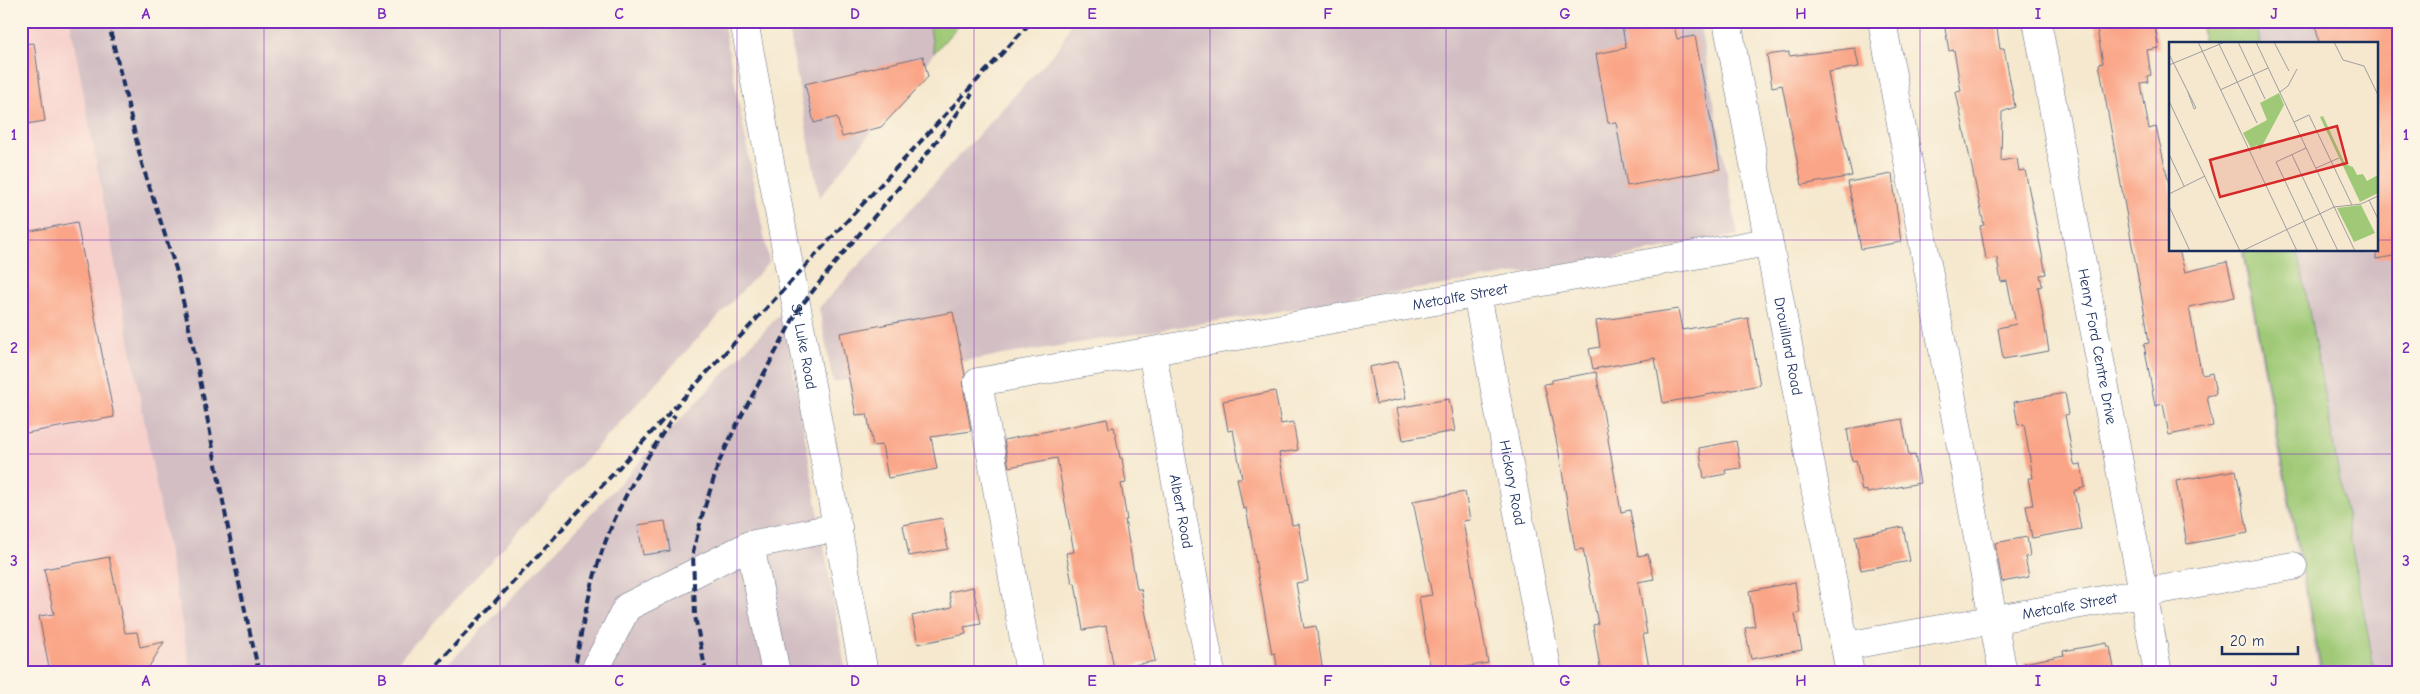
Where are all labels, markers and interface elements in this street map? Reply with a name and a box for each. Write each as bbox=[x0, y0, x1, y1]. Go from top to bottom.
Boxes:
text: A bbox=[142, 5, 151, 23]
text: B bbox=[377, 5, 387, 23]
text: C bbox=[614, 5, 624, 23]
text: D bbox=[850, 5, 860, 23]
text: E bbox=[1087, 5, 1097, 23]
text: F bbox=[1323, 5, 1333, 23]
text: G bbox=[1559, 5, 1571, 23]
text: H bbox=[1795, 5, 1807, 23]
text: I bbox=[2035, 5, 2041, 23]
text: J bbox=[2270, 5, 2278, 23]
inset map bbox=[2169, 42, 2378, 251]
text: 1 bbox=[11, 126, 17, 144]
text: 1 bbox=[2403, 126, 2409, 144]
street label: Henry Ford Centre Drive bbox=[2074, 267, 2121, 426]
street label: Metcalfe Street bbox=[1411, 279, 1510, 314]
street label: Drouillard Road bbox=[1770, 296, 1806, 397]
street label: St. Luke Road bbox=[787, 302, 821, 391]
text: 2 bbox=[10, 339, 18, 357]
text: 2 bbox=[2402, 339, 2410, 357]
street label: Hickory Road bbox=[1496, 439, 1529, 527]
street label: Albert Road bbox=[1166, 473, 1197, 550]
text: 3 bbox=[10, 552, 18, 570]
text: 3 bbox=[2402, 552, 2410, 570]
street label: Metcalfe Street bbox=[2020, 588, 2119, 623]
scale bar bbox=[2222, 624, 2299, 656]
text: 20 m bbox=[2230, 632, 2264, 650]
text: A bbox=[142, 672, 151, 690]
text: B bbox=[377, 672, 387, 690]
text: C bbox=[614, 672, 624, 690]
text: D bbox=[850, 672, 860, 690]
text: E bbox=[1087, 672, 1097, 690]
text: F bbox=[1323, 672, 1333, 690]
text: G bbox=[1559, 672, 1571, 690]
text: H bbox=[1795, 672, 1807, 690]
text: I bbox=[2035, 672, 2041, 690]
text: J bbox=[2270, 672, 2278, 690]

